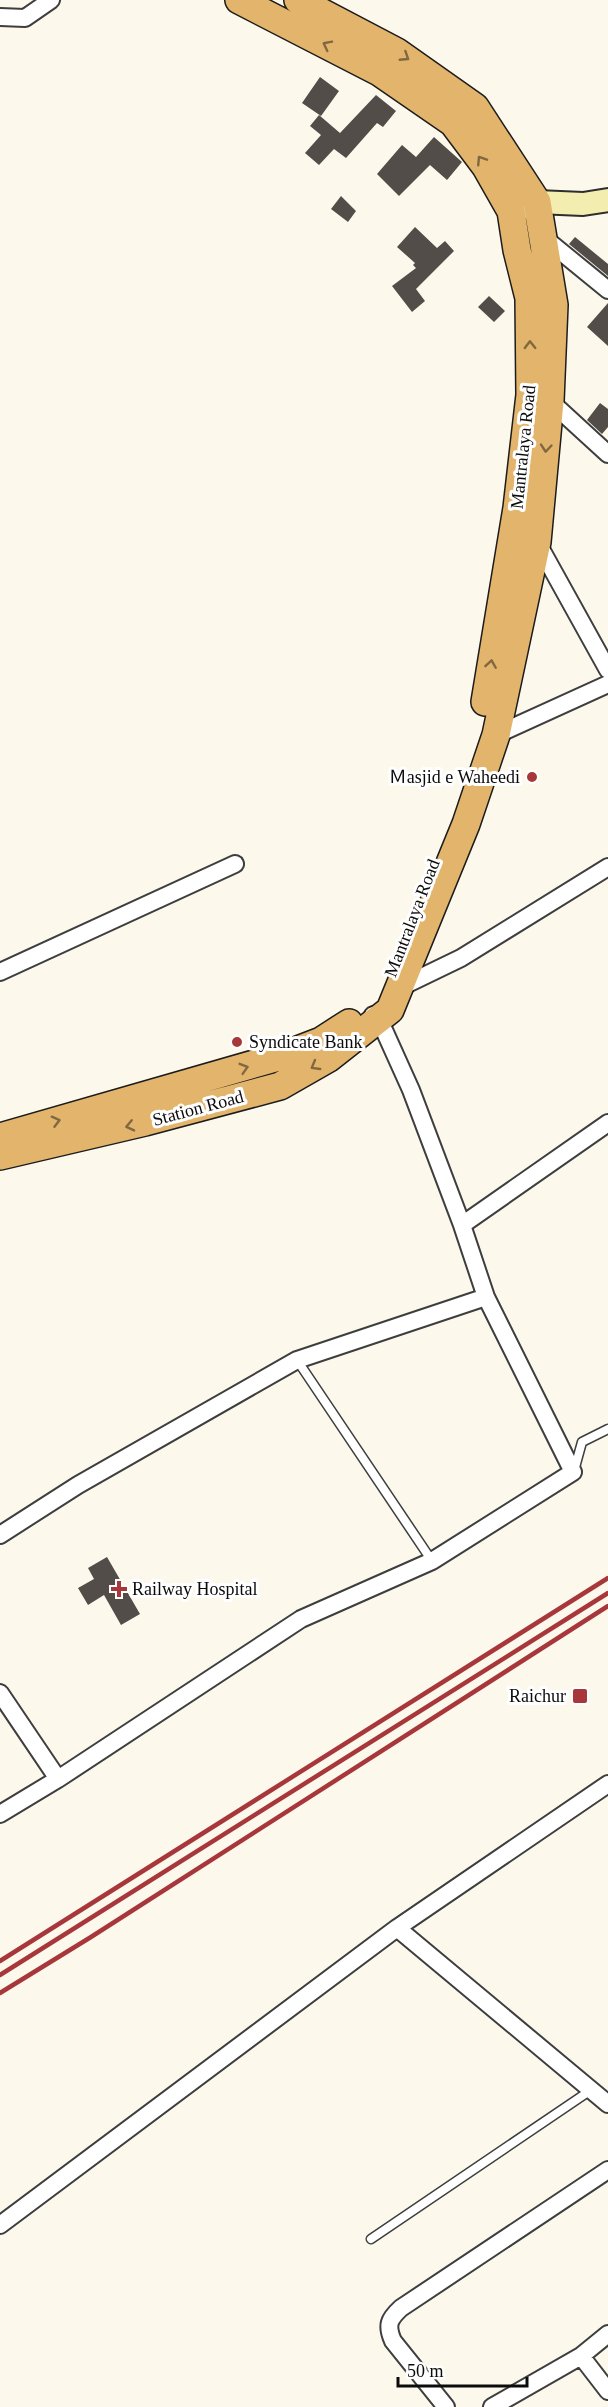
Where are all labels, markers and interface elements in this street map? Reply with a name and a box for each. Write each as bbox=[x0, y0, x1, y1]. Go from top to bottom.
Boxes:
one-way arrow bbox=[323, 41, 334, 53]
one-way arrow bbox=[399, 50, 410, 61]
one-way arrow bbox=[478, 156, 489, 167]
one-way arrow bbox=[524, 341, 536, 350]
street label: Mantralaya Road bbox=[507, 384, 539, 510]
one-way arrow bbox=[540, 444, 553, 453]
one-way arrow bbox=[485, 659, 497, 668]
place label: Ｍasjid e Waheedi bbox=[389, 767, 520, 787]
marker: Ｍasjid e Waheedi bbox=[525, 770, 539, 784]
street label: Mantralaya Road bbox=[380, 856, 444, 980]
place label: Syndicate Bank bbox=[249, 1032, 362, 1052]
marker: Syndicate Bank bbox=[230, 1035, 244, 1049]
one-way arrow bbox=[311, 1059, 321, 1071]
one-way arrow bbox=[238, 1063, 249, 1075]
street label: Station Road bbox=[150, 1086, 246, 1130]
one-way arrow bbox=[51, 1116, 61, 1128]
one-way arrow bbox=[125, 1118, 135, 1131]
place label: Railway Hospital bbox=[132, 1579, 257, 1599]
marker: Railway Hospital bbox=[110, 1580, 128, 1598]
place label: Raichur bbox=[509, 1686, 566, 1706]
marker: Raichur bbox=[571, 1687, 589, 1705]
scale bar bbox=[398, 2350, 527, 2388]
text: 50 m bbox=[407, 2361, 444, 2381]

